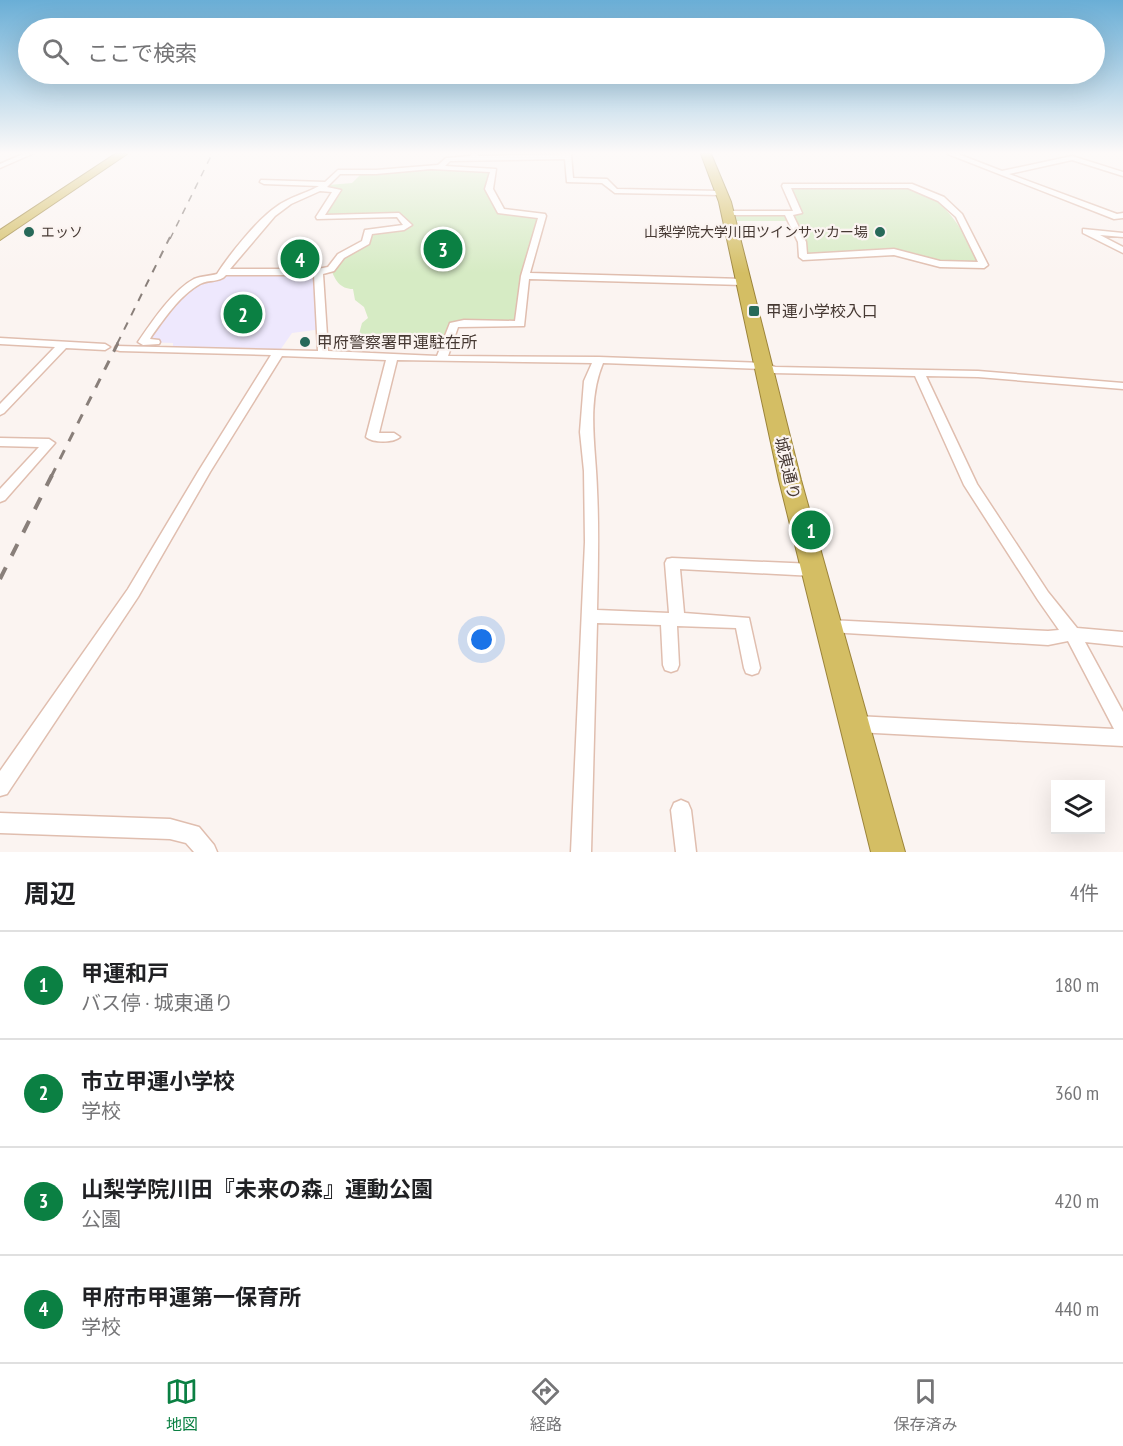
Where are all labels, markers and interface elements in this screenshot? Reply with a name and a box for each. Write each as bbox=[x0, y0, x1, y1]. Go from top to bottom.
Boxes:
search box bbox=[18, 18, 1105, 84]
icon: search bbox=[39, 35, 72, 68]
text: ここで検索 bbox=[87, 39, 197, 67]
place label: エッソ bbox=[41, 223, 83, 241]
place label: 山梨学院大学川田ツインサッカー場 bbox=[644, 223, 868, 241]
marker: エッソ bbox=[22, 225, 36, 239]
marker: 山梨学院大学川田ツインサッカー場 bbox=[873, 225, 887, 239]
pin: 3 bbox=[424, 226, 462, 272]
pin: 4 bbox=[280, 236, 320, 282]
pin: 2 bbox=[224, 292, 262, 336]
place label: 甲運小学校入口 bbox=[766, 301, 878, 321]
marker: 甲運小学校入口 bbox=[747, 304, 761, 318]
place label: 甲府警察署甲運駐在所 bbox=[317, 332, 477, 352]
marker: 甲府警察署甲運駐在所 bbox=[298, 335, 312, 349]
street label: 城東通り bbox=[771, 435, 805, 501]
pin: 1 bbox=[792, 508, 830, 552]
your location bbox=[467, 625, 496, 654]
map controls bbox=[1051, 780, 1105, 834]
button: layers bbox=[1051, 780, 1105, 834]
text: 周辺 bbox=[24, 877, 76, 910]
text: 4件 bbox=[1070, 880, 1099, 906]
text: 甲運和戸 bbox=[81, 959, 169, 987]
text: 1 bbox=[39, 972, 48, 998]
text: 180 m bbox=[1055, 972, 1099, 998]
text: バス停 · 城東通り bbox=[81, 990, 234, 1016]
text: 市立甲運小学校 bbox=[81, 1067, 235, 1095]
text: 2 bbox=[39, 1080, 48, 1106]
text: 360 m bbox=[1055, 1080, 1099, 1106]
text: 学校 bbox=[81, 1098, 121, 1124]
text: 山梨学院川田『未来の森』運動公園 bbox=[81, 1175, 433, 1203]
text: 3 bbox=[39, 1188, 48, 1214]
text: 420 m bbox=[1055, 1188, 1099, 1214]
text: 公園 bbox=[81, 1206, 121, 1232]
text: 甲府市甲運第一保育所 bbox=[81, 1283, 301, 1311]
text: 4 bbox=[39, 1296, 48, 1322]
text: 440 m bbox=[1055, 1296, 1099, 1322]
text: 学校 bbox=[81, 1314, 121, 1340]
tab: 地図 bbox=[165, 1375, 198, 1435]
tab: 経路 bbox=[529, 1375, 562, 1435]
tab: 保存済み bbox=[893, 1375, 957, 1435]

